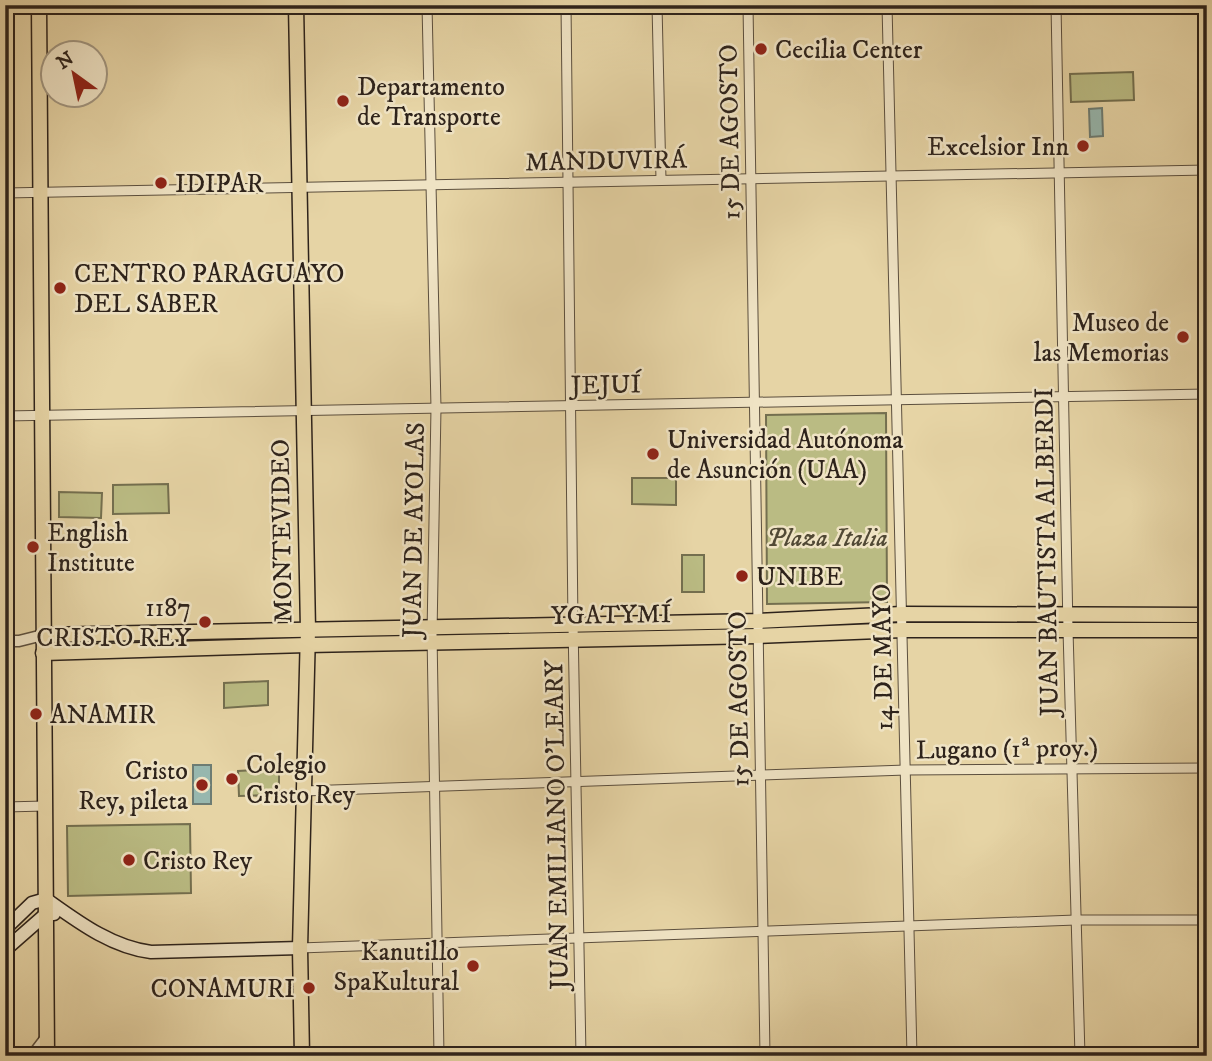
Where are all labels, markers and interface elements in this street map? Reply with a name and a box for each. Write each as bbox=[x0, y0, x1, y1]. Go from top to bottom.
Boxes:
place label: Cecilia Center bbox=[775, 34, 923, 67]
north arrow bbox=[38, 38, 108, 108]
marker: Cecilia Center bbox=[753, 41, 769, 57]
street label: 15 DE AGOSTO bbox=[712, 44, 749, 220]
text: N bbox=[53, 47, 79, 75]
place label: Departamento de Transporte bbox=[357, 71, 505, 134]
marker: Departamento de Transporte bbox=[335, 93, 351, 109]
place label: Excelsior Inn bbox=[927, 131, 1069, 164]
marker: Excelsior Inn bbox=[1075, 138, 1091, 154]
street label: MANDUVIRÁ bbox=[525, 143, 688, 179]
place label: IDIPAR bbox=[175, 168, 264, 201]
marker: IDIPAR bbox=[153, 175, 169, 191]
place label: CENTRO PARAGUAYO DEL SABER bbox=[74, 258, 344, 321]
marker: CENTRO PARAGUAYO DEL SABER bbox=[52, 280, 68, 296]
place label: Museo de las Memorias bbox=[1034, 307, 1169, 370]
marker: Museo de las Memorias bbox=[1175, 329, 1191, 345]
street label: JEJUÍ bbox=[569, 367, 643, 403]
street label: JUAN BAUTISTA ALBERDI bbox=[1028, 387, 1067, 718]
street label: JUAN DE AYOLAS bbox=[396, 422, 433, 640]
place label: Universidad Autónoma de Asunción (UAA) bbox=[667, 424, 903, 487]
street label: MONTEVIDEO bbox=[264, 439, 301, 623]
marker: Universidad Autónoma de Asunción (UAA) bbox=[645, 446, 661, 462]
place label: English Institute bbox=[47, 517, 135, 580]
park label: Plaza Italia bbox=[766, 522, 888, 555]
marker: English Institute bbox=[25, 539, 41, 555]
place label: UNIBE bbox=[756, 561, 843, 594]
marker: UNIBE bbox=[734, 568, 750, 584]
street label: 14 DE MAYO bbox=[866, 583, 901, 731]
place label: 1187 CRISTO REY bbox=[36, 592, 192, 655]
street label: YGATYMÍ bbox=[551, 597, 673, 633]
street label: 15 DE AGOSTO bbox=[721, 611, 758, 787]
marker: 1187 CRISTO REY bbox=[197, 614, 213, 630]
street label: JUAN EMILIANO O'LEARY bbox=[538, 659, 577, 992]
place label: ANAMIR bbox=[50, 699, 156, 732]
marker: ANAMIR bbox=[28, 706, 44, 722]
street label: Lugano (1ª proy.) bbox=[916, 731, 1098, 768]
place label: Colegio Cristo Rey bbox=[246, 749, 356, 812]
place label: Cristo Rey, pileta bbox=[78, 755, 188, 818]
marker: Colegio Cristo Rey bbox=[224, 771, 240, 787]
marker: Cristo Rey, pileta bbox=[194, 777, 210, 793]
place label: Cristo Rey bbox=[143, 845, 253, 878]
marker: Cristo Rey bbox=[121, 852, 137, 868]
place label: Kanutillo SpaKultural bbox=[334, 936, 459, 999]
marker: Kanutillo SpaKultural bbox=[465, 958, 481, 974]
place label: CONAMURI bbox=[150, 973, 295, 1006]
marker: CONAMURI bbox=[301, 980, 317, 996]

